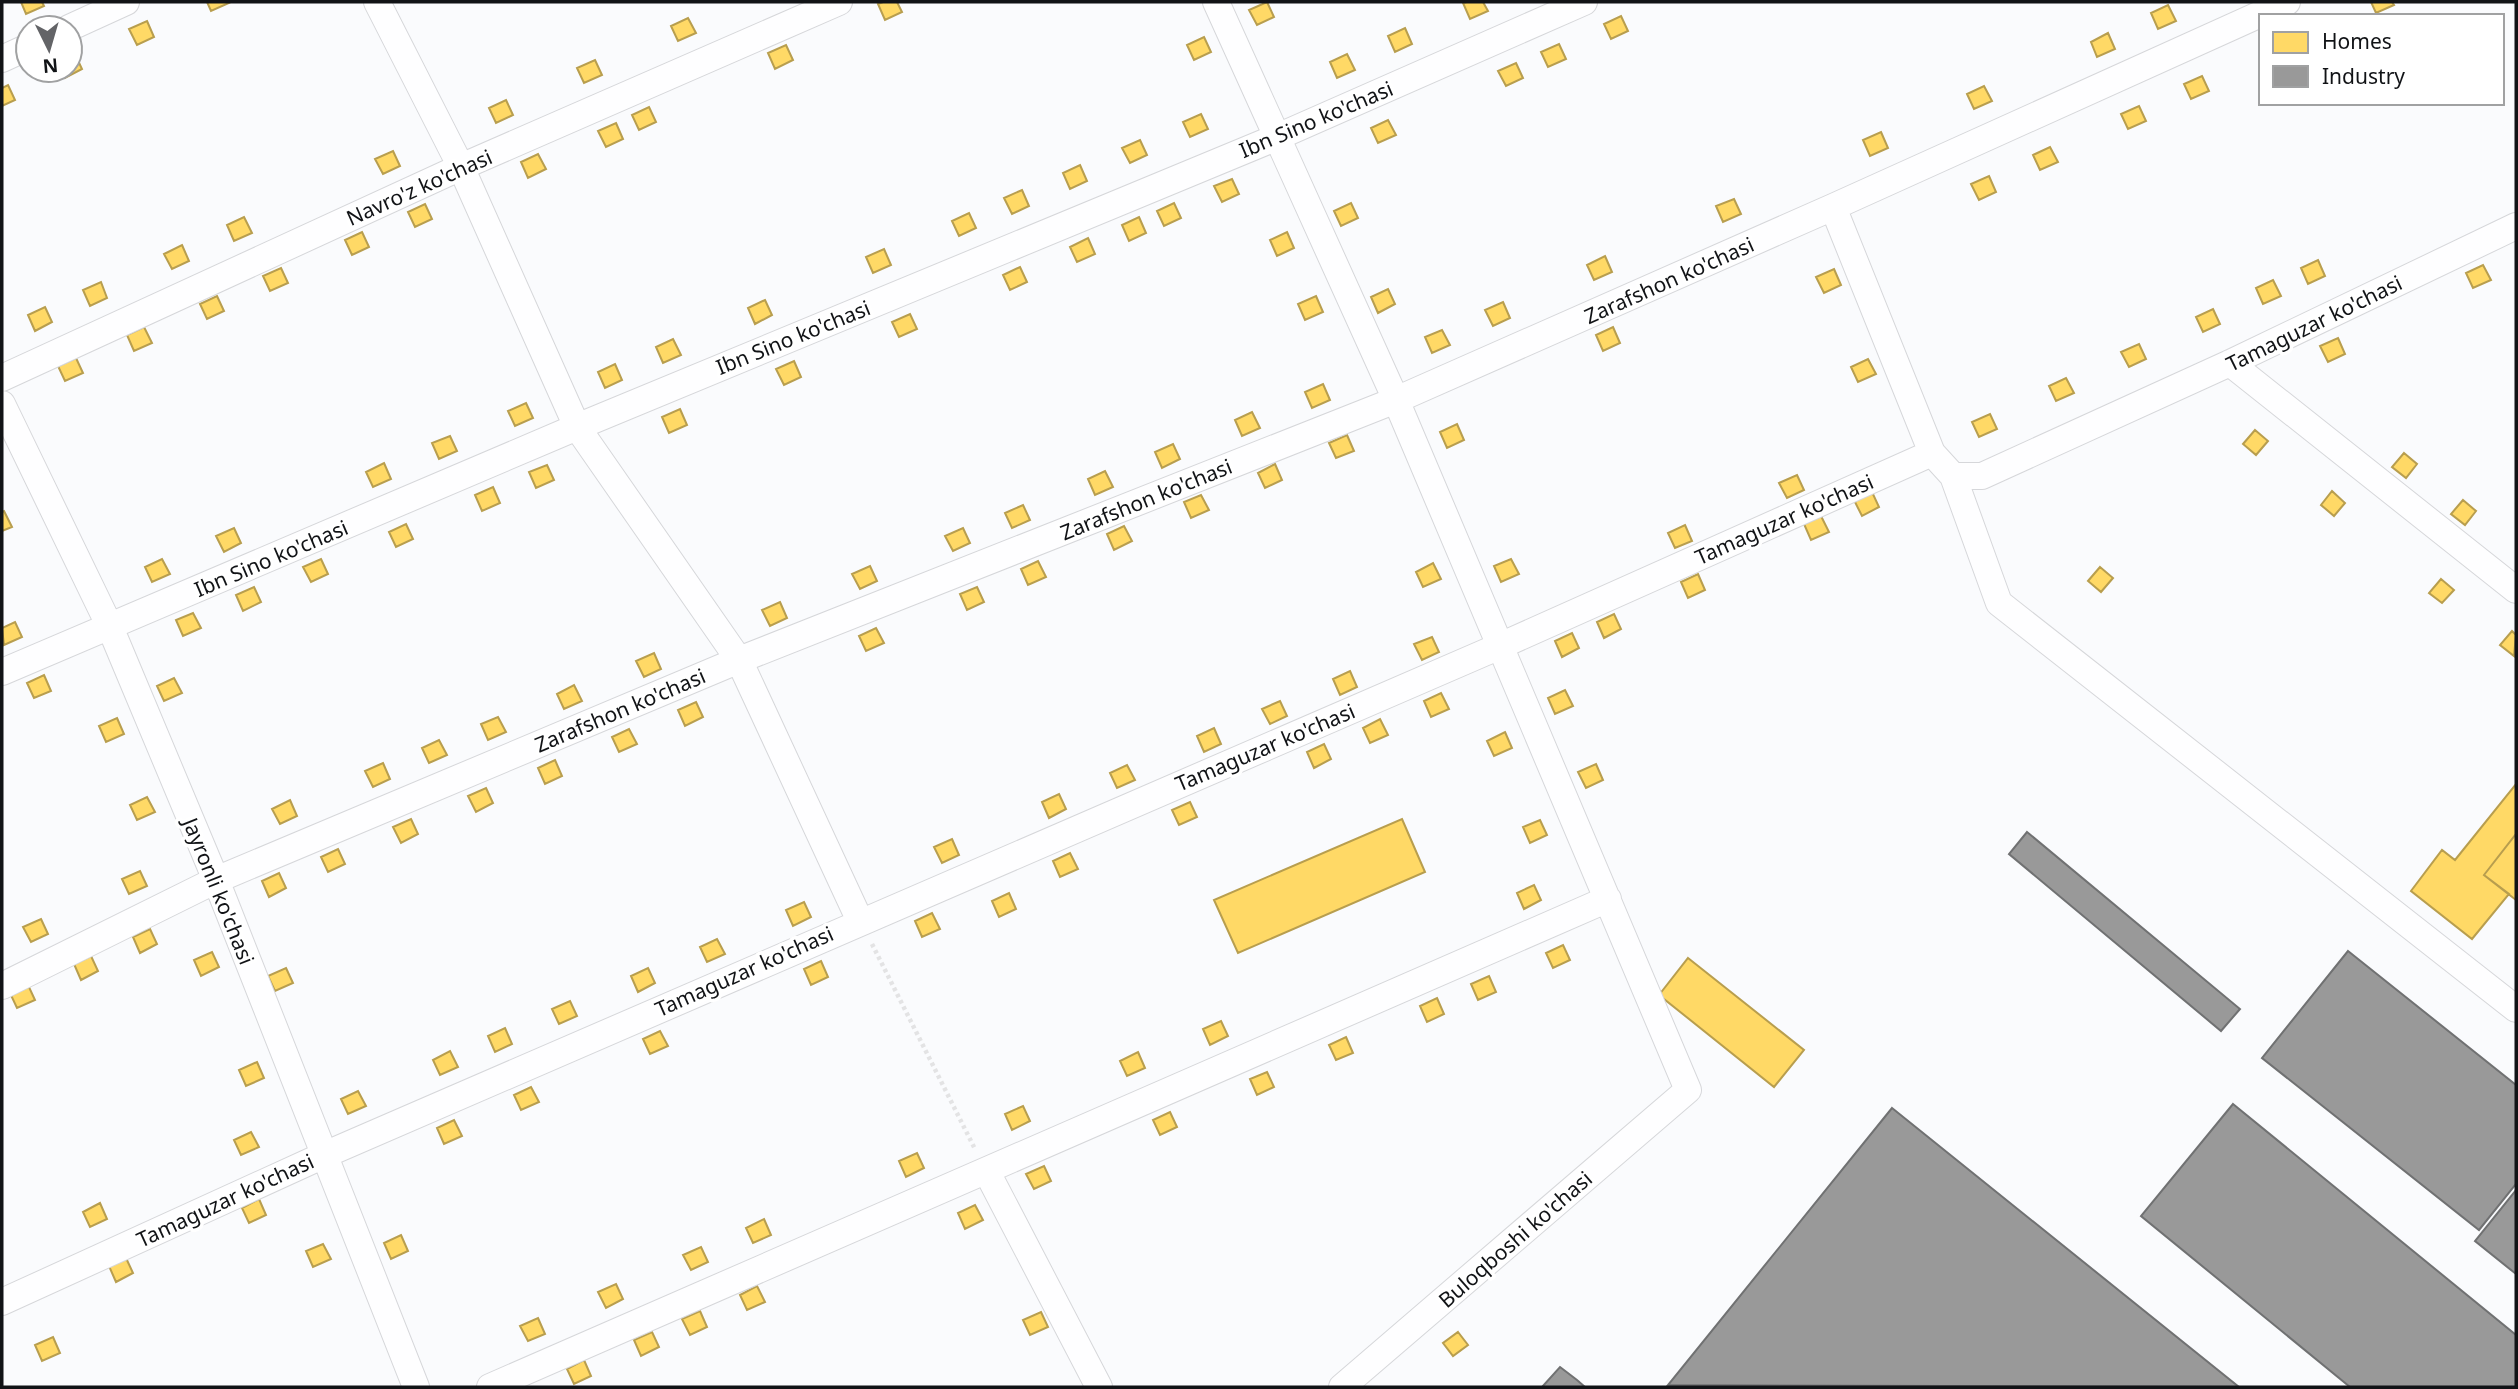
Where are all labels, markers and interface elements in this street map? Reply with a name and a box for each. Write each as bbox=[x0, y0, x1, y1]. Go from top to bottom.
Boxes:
north arrow bbox=[14, 14, 84, 84]
legend bbox=[2259, 14, 2504, 105]
text: Homes bbox=[2322, 27, 2392, 55]
text: N bbox=[42, 52, 59, 80]
text: Industry bbox=[2322, 62, 2405, 90]
street label: Ibn Sino ko'chasi bbox=[1235, 74, 1397, 164]
street label: Navro'z ko'chasi bbox=[342, 142, 496, 232]
street label: Zarafshon ko'chasi bbox=[1580, 230, 1758, 330]
street label: Tamaguzar ko'chasi bbox=[2221, 268, 2407, 378]
street label: Ibn Sino ko'chasi bbox=[712, 293, 874, 381]
street label: Zarafshon ko'chasi bbox=[1056, 452, 1236, 546]
street label: Tamaguzar ko'chasi bbox=[1690, 467, 1878, 571]
street label: Ibn Sino ko'chasi bbox=[190, 513, 352, 603]
street label: Zarafshon ko'chasi bbox=[530, 661, 710, 759]
street label: Tamaguzar ko'chasi bbox=[1171, 697, 1359, 797]
street label: Jayronli ko'chasi bbox=[176, 812, 261, 969]
street label: Tamaguzar ko'chasi bbox=[650, 919, 838, 1023]
street label: Tamaguzar ko'chasi bbox=[132, 1147, 318, 1253]
street label: Buloqboshi ko'chasi bbox=[1432, 1165, 1598, 1313]

